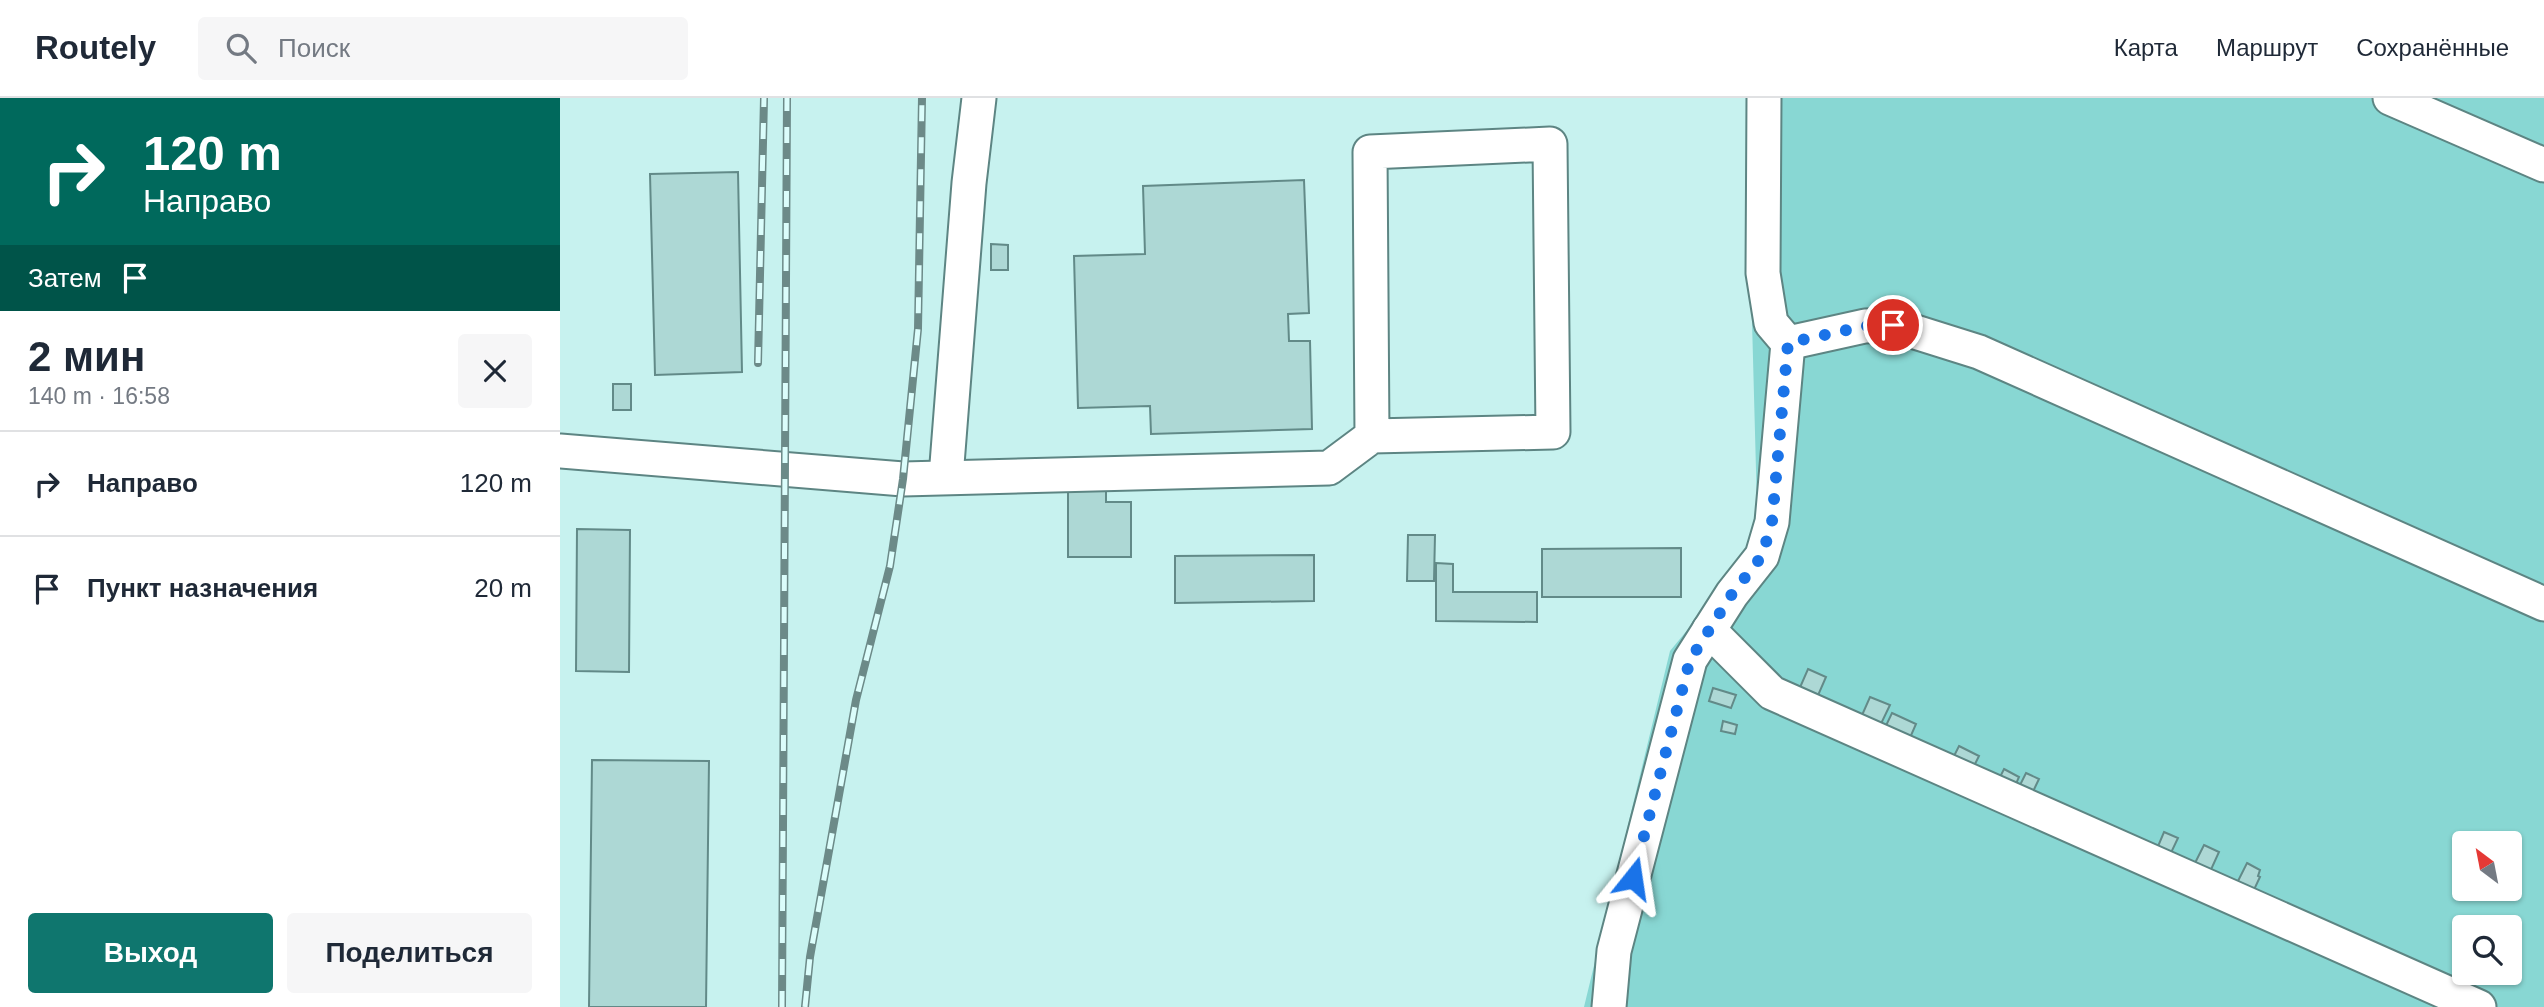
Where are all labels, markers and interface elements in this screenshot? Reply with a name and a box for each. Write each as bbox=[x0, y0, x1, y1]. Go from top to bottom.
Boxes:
search box bbox=[198, 17, 688, 80]
text: Routely bbox=[35, 29, 156, 66]
icon: search bbox=[222, 29, 260, 67]
text: Поиск bbox=[278, 33, 350, 63]
text: Карта bbox=[2114, 34, 2178, 61]
text: Маршрут bbox=[2216, 34, 2318, 61]
text: Сохранённые bbox=[2356, 34, 2509, 61]
icon: right bbox=[28, 126, 119, 217]
text: 120 m bbox=[143, 126, 282, 180]
text: Направо bbox=[143, 183, 271, 219]
icon: arrive bbox=[116, 259, 154, 297]
text: Затем bbox=[28, 263, 102, 293]
pin bbox=[1863, 295, 1923, 355]
icon: arrive bbox=[1874, 306, 1912, 344]
text: 2 мин bbox=[28, 333, 145, 380]
button: close bbox=[458, 334, 532, 408]
text: 140 m · 16:58 bbox=[28, 383, 170, 409]
icon: right bbox=[28, 465, 66, 503]
text: Направо bbox=[87, 468, 198, 498]
text: 120 m bbox=[460, 468, 532, 498]
icon: arrive bbox=[28, 570, 66, 608]
text: Пункт назначения bbox=[87, 573, 318, 603]
text: 20 m bbox=[474, 573, 532, 603]
north arrow bbox=[2452, 831, 2522, 901]
map controls bbox=[2452, 831, 2522, 985]
position arrow bbox=[1596, 841, 1670, 915]
button: Выход bbox=[28, 913, 273, 993]
button: Поделиться bbox=[287, 913, 532, 993]
button: search bbox=[2452, 915, 2522, 985]

